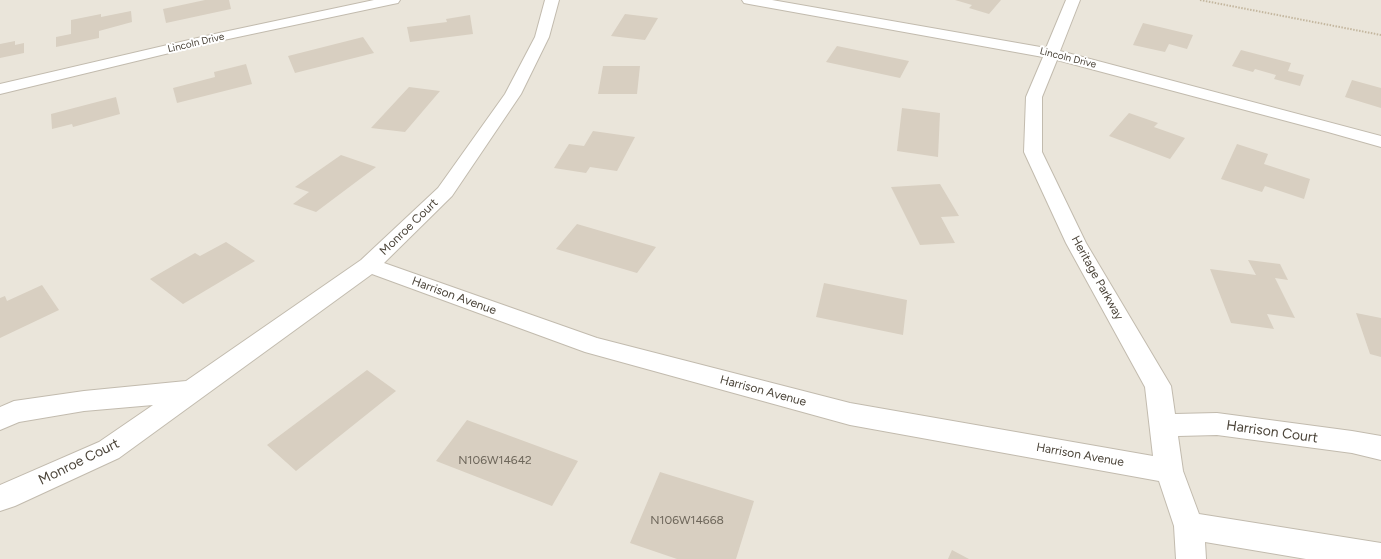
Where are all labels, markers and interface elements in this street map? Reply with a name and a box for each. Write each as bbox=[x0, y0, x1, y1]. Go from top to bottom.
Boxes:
street label: Lincoln Drive bbox=[167, 31, 225, 55]
street label: Lincoln Drive bbox=[1039, 45, 1097, 71]
street label: Monroe Court bbox=[377, 196, 441, 258]
street label: Heritage Parkway bbox=[1068, 233, 1126, 323]
street label: Harrison Avenue bbox=[410, 274, 498, 318]
street label: Harrison Avenue bbox=[718, 373, 808, 409]
street label: Harrison Court bbox=[1225, 417, 1319, 447]
street label: Monroe Court bbox=[36, 435, 122, 489]
street label: Harrison Avenue bbox=[1035, 440, 1125, 470]
house number: N106W14642 bbox=[458, 453, 532, 467]
house number: N106W14668 bbox=[650, 513, 724, 527]

